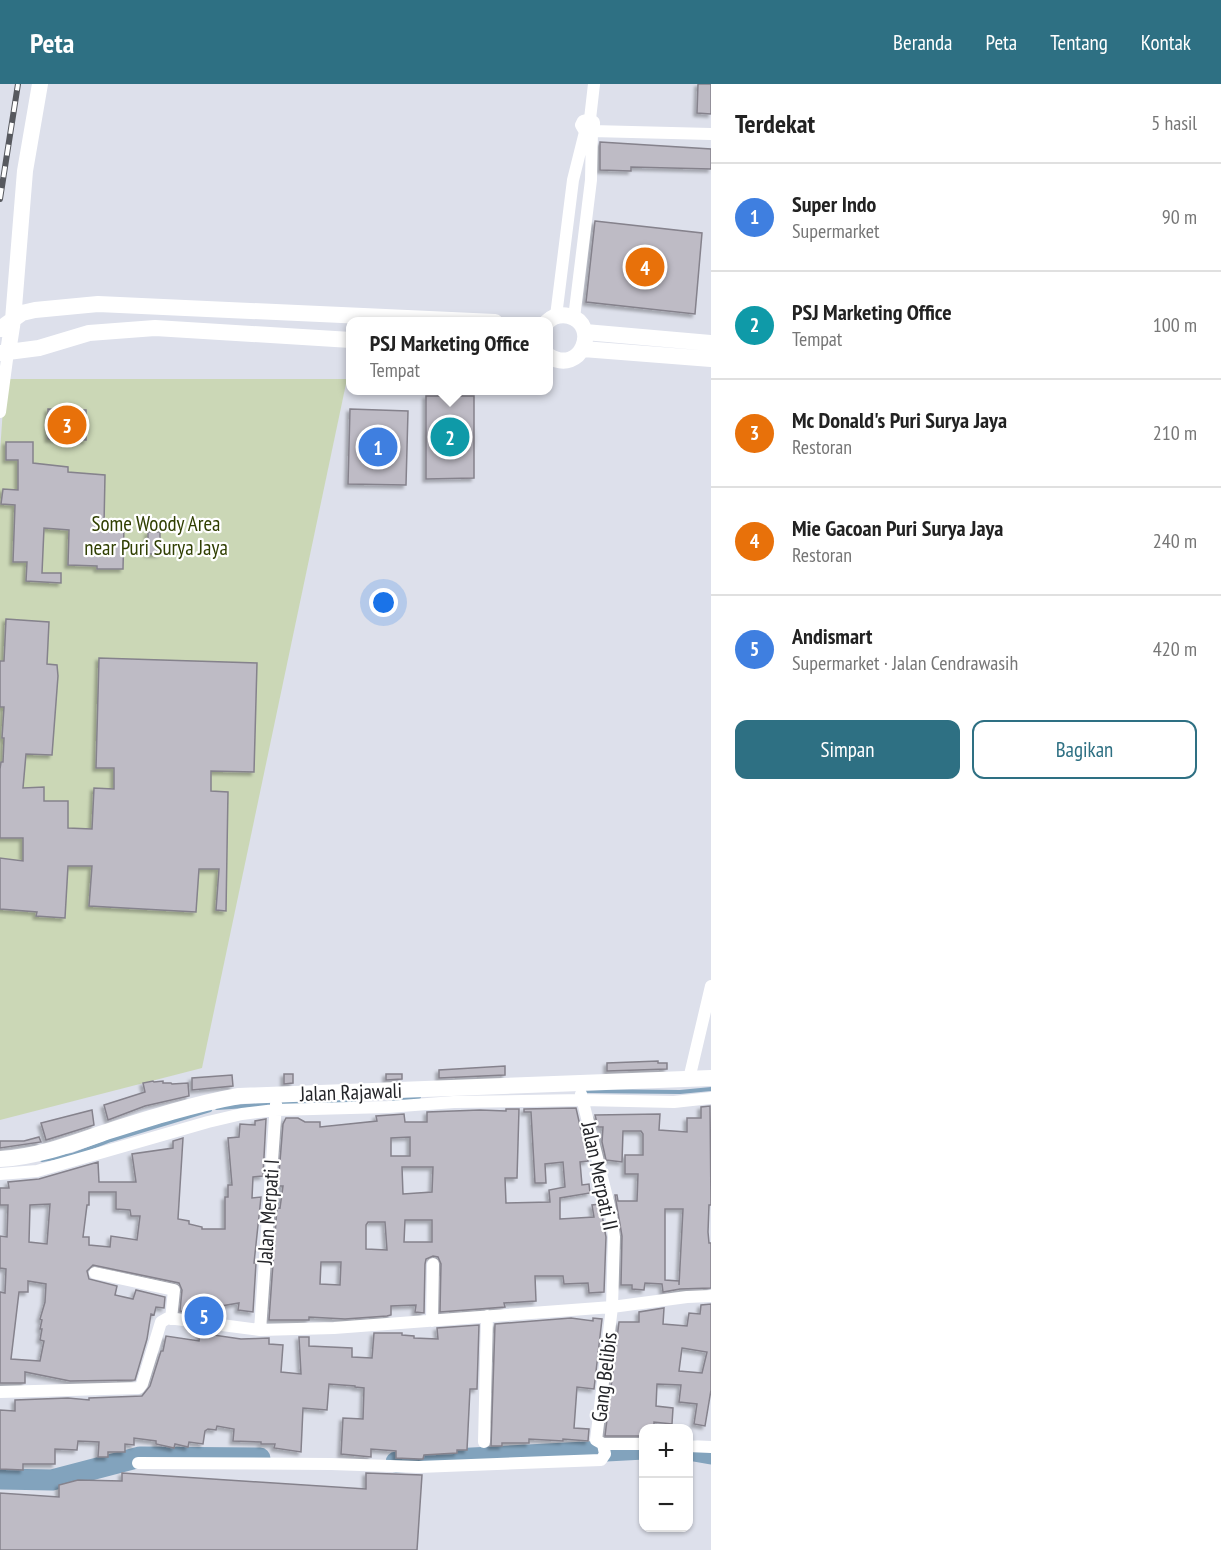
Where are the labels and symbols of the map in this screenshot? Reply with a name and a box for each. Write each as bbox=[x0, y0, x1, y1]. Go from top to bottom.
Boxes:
pin: 4 bbox=[626, 244, 664, 290]
pin: 3 bbox=[48, 402, 86, 448]
pin: 2 bbox=[430, 414, 470, 460]
pin: 1 bbox=[358, 424, 398, 470]
park label: Some Woody Area near Puri Surya Jaya bbox=[84, 510, 228, 561]
your location bbox=[369, 588, 398, 617]
street label: Jalan Rajawali bbox=[299, 1077, 402, 1107]
street label: Jalan Merpati II bbox=[575, 1118, 625, 1233]
street label: Jalan Merpati I bbox=[251, 1158, 285, 1267]
pin: 5 bbox=[184, 1294, 224, 1338]
street label: Gang Belibis bbox=[585, 1331, 623, 1423]

